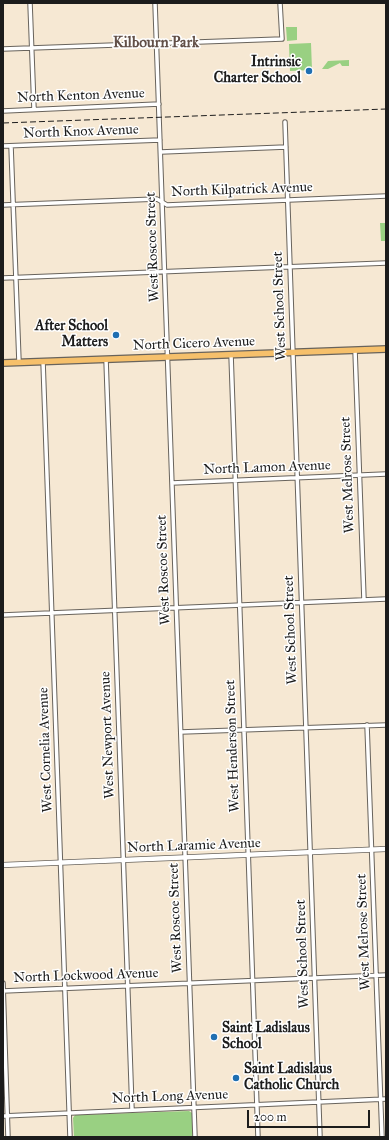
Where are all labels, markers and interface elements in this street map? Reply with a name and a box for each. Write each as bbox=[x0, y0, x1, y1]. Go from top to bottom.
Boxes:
district label: Kilbourn Park bbox=[113, 34, 199, 52]
place label: Intrinsic Charter School bbox=[214, 55, 301, 88]
marker: Intrinsic Charter School bbox=[304, 66, 314, 76]
street label: North Kenton Avenue bbox=[17, 85, 145, 107]
street label: North Knox Avenue bbox=[23, 122, 139, 142]
street label: North Kilpatrick Avenue bbox=[171, 179, 313, 201]
street label: West Roscoe Street bbox=[143, 192, 163, 302]
street label: West School Street bbox=[270, 251, 290, 361]
place label: After School Matters bbox=[35, 319, 108, 352]
marker: After School Matters bbox=[111, 330, 121, 340]
street label: North Cicero Avenue bbox=[133, 333, 255, 355]
street label: West Melrose Street bbox=[338, 416, 358, 534]
street label: North Lamon Avenue bbox=[203, 457, 331, 479]
street label: West Roscoe Street bbox=[154, 515, 174, 625]
street label: West School Street bbox=[281, 575, 301, 685]
street label: West Newport Avenue bbox=[97, 671, 119, 799]
street label: West Henderson Street bbox=[222, 679, 244, 813]
street label: West Cornelia Avenue bbox=[35, 687, 57, 813]
street label: North Laramie Avenue bbox=[127, 835, 261, 857]
street label: West Roscoe Street bbox=[166, 863, 186, 973]
street label: West Melrose Street bbox=[354, 873, 374, 991]
street label: West School Street bbox=[293, 899, 313, 1009]
street label: North Lockwood Avenue bbox=[13, 965, 159, 987]
place label: Saint Ladislaus School bbox=[222, 1021, 310, 1054]
marker: Saint Ladislaus School bbox=[209, 1032, 219, 1042]
place label: Saint Ladislaus Catholic Church bbox=[244, 1062, 339, 1094]
marker: Saint Ladislaus Catholic Church bbox=[231, 1073, 241, 1083]
street label: North Long Avenue bbox=[112, 1087, 228, 1107]
scale bar bbox=[249, 1102, 372, 1128]
text: 200 m bbox=[254, 1110, 287, 1124]

